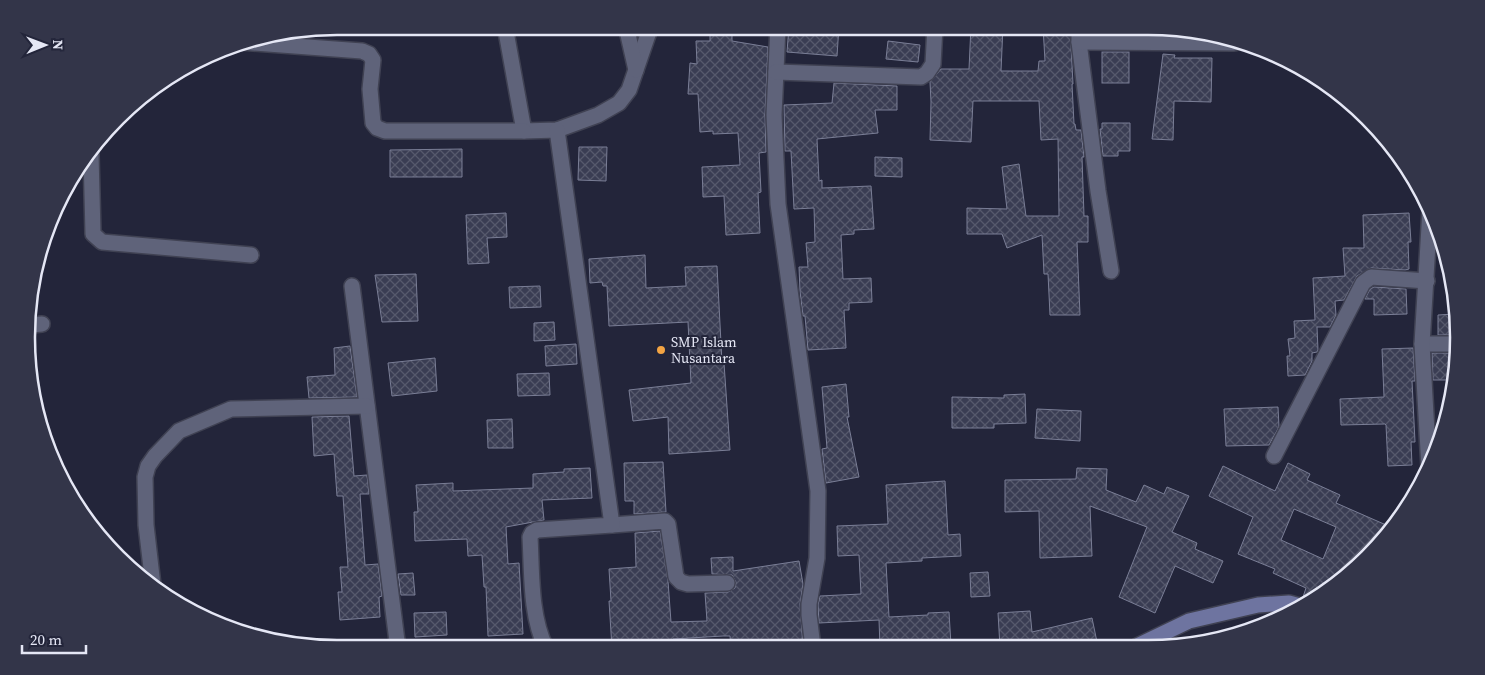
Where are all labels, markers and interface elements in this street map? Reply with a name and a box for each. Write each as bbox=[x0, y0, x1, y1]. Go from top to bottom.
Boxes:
north arrow bbox=[20, 20, 70, 70]
text: N bbox=[48, 39, 68, 50]
place label: SMP Islam Nusantara bbox=[671, 332, 737, 368]
marker: SMP Islam Nusantara bbox=[655, 344, 667, 356]
scale bar bbox=[22, 622, 86, 654]
text: 20 m bbox=[30, 629, 62, 650]

